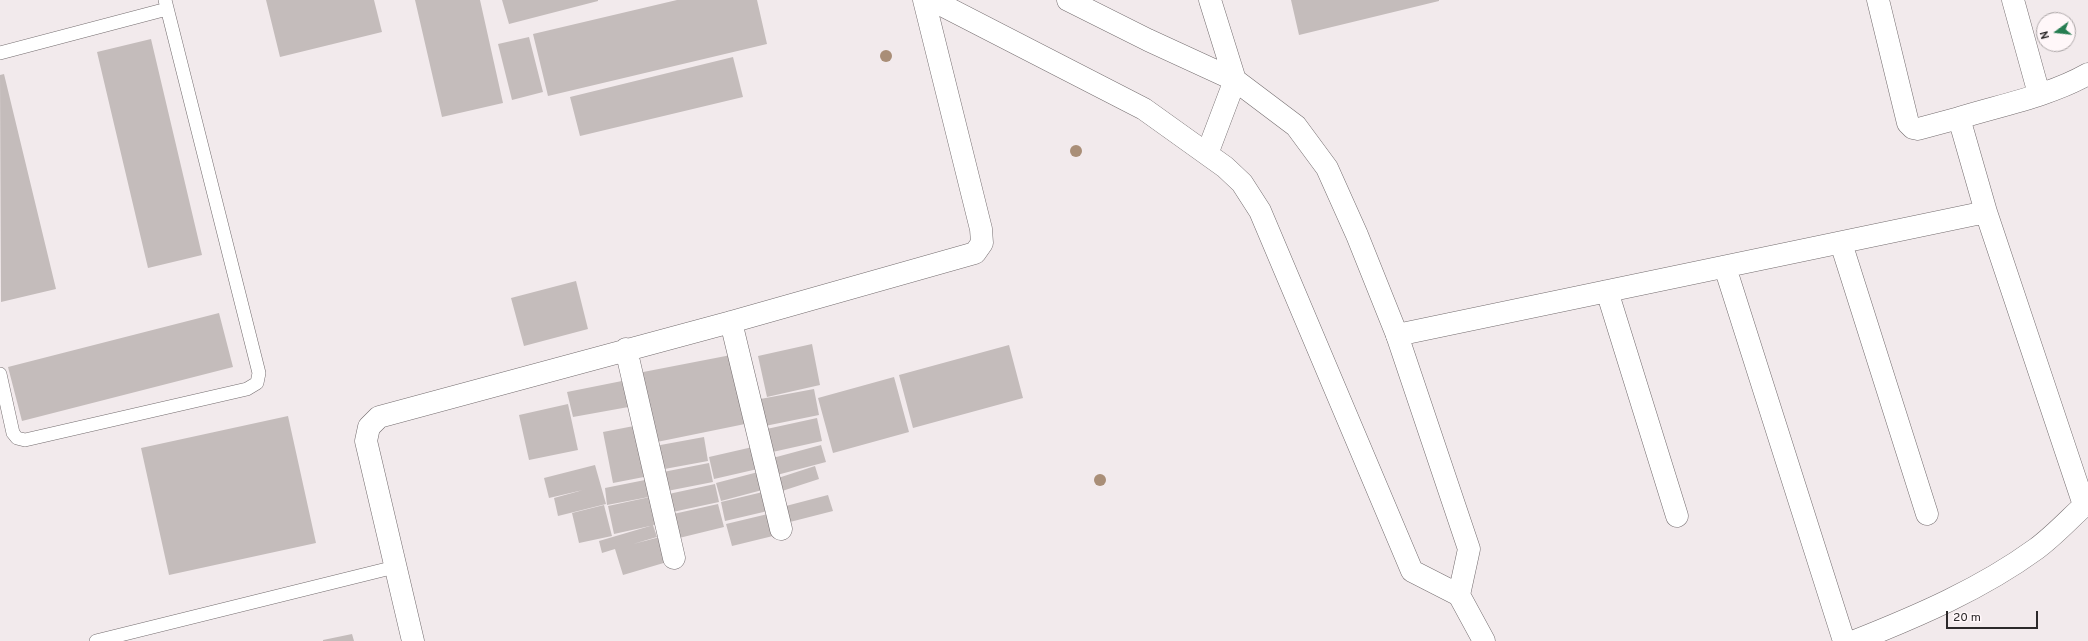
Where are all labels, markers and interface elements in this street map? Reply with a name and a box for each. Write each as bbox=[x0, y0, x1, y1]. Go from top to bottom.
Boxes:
north arrow bbox=[2036, 12, 2076, 52]
text: N bbox=[2038, 29, 2053, 40]
scale bar bbox=[1948, 603, 2040, 629]
text: 20 m bbox=[1953, 610, 1981, 626]

